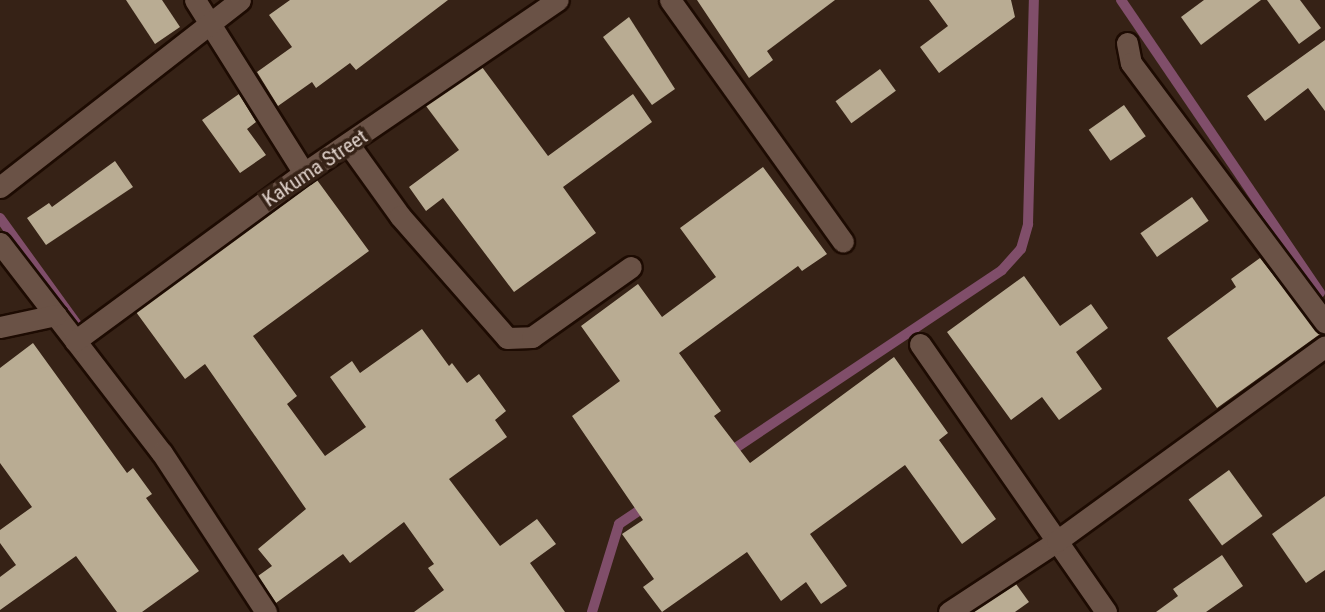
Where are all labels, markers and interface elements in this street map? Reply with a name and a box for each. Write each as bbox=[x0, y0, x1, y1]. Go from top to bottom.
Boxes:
street label: Kakuma Street bbox=[258, 124, 372, 212]

